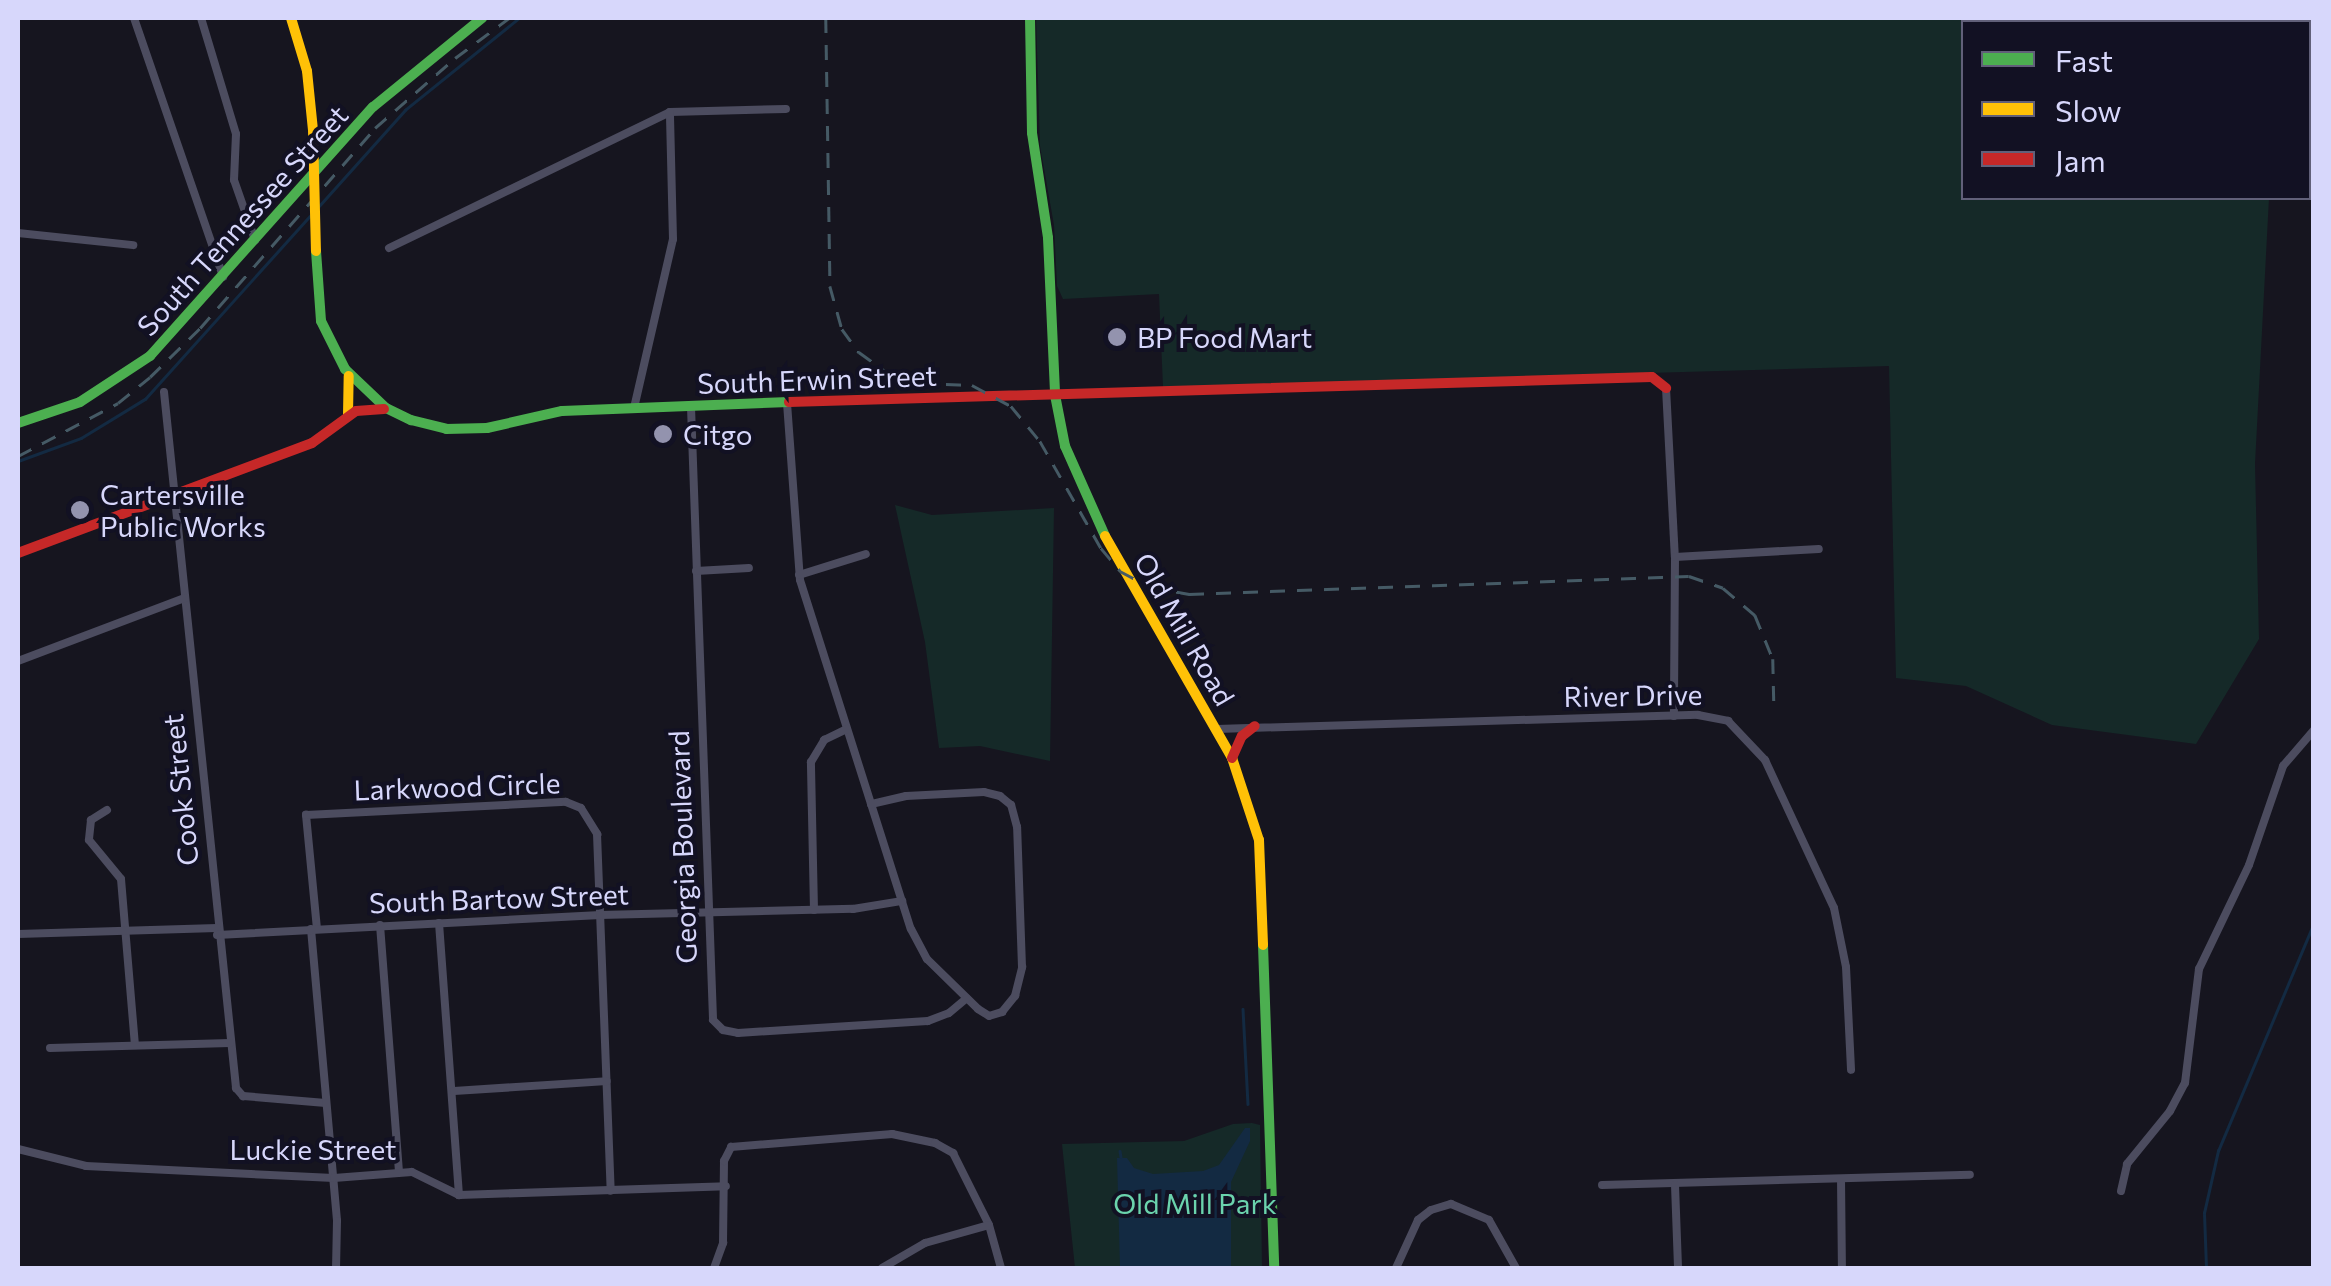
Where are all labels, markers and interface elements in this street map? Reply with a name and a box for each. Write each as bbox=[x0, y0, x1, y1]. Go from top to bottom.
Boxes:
legend bbox=[1961, 20, 2311, 200]
text: Fast bbox=[2055, 41, 2113, 78]
text: Slow bbox=[2055, 91, 2122, 128]
street label: South Tennessee Street bbox=[130, 98, 354, 342]
text: Jam bbox=[2055, 141, 2106, 178]
place label: BP Food Mart bbox=[1137, 320, 1312, 354]
marker: BP Food Mart bbox=[1106, 326, 1128, 348]
street label: South Erwin Street bbox=[697, 358, 937, 400]
place label: Citgo bbox=[683, 417, 752, 451]
marker: Citgo bbox=[652, 423, 674, 445]
place label: Cartersville Public Works bbox=[100, 477, 266, 543]
marker: Cartersville Public Works bbox=[69, 499, 91, 521]
street label: Old Mill Road bbox=[1128, 547, 1242, 711]
street label: River Drive bbox=[1563, 677, 1703, 713]
street label: Cook Street bbox=[155, 713, 205, 867]
street label: Georgia Boulevard bbox=[661, 730, 703, 964]
street label: Larkwood Circle bbox=[353, 766, 561, 806]
street label: South Bartow Street bbox=[368, 877, 630, 919]
street label: Luckie Street bbox=[229, 1132, 397, 1166]
park label: Old Mill Park bbox=[1113, 1186, 1277, 1220]

